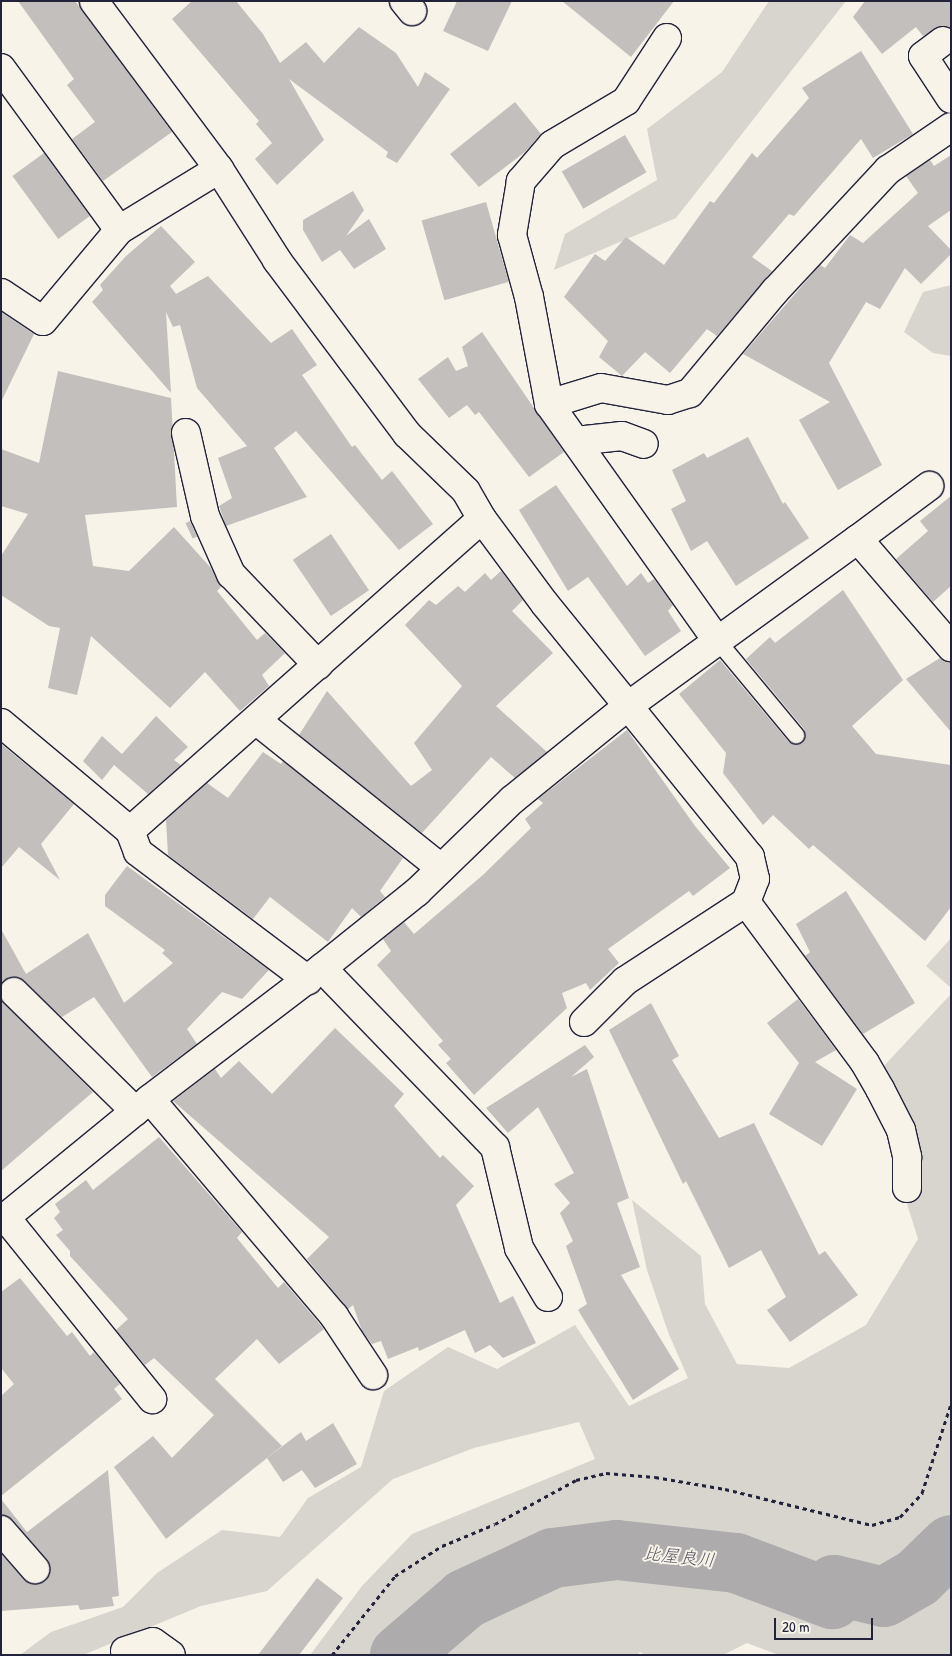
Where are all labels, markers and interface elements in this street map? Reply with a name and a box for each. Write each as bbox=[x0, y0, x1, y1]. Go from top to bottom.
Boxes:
water label: 比屋良川 bbox=[642, 1542, 716, 1572]
scale bar bbox=[777, 1608, 876, 1640]
text: 20 m bbox=[782, 1616, 809, 1637]

